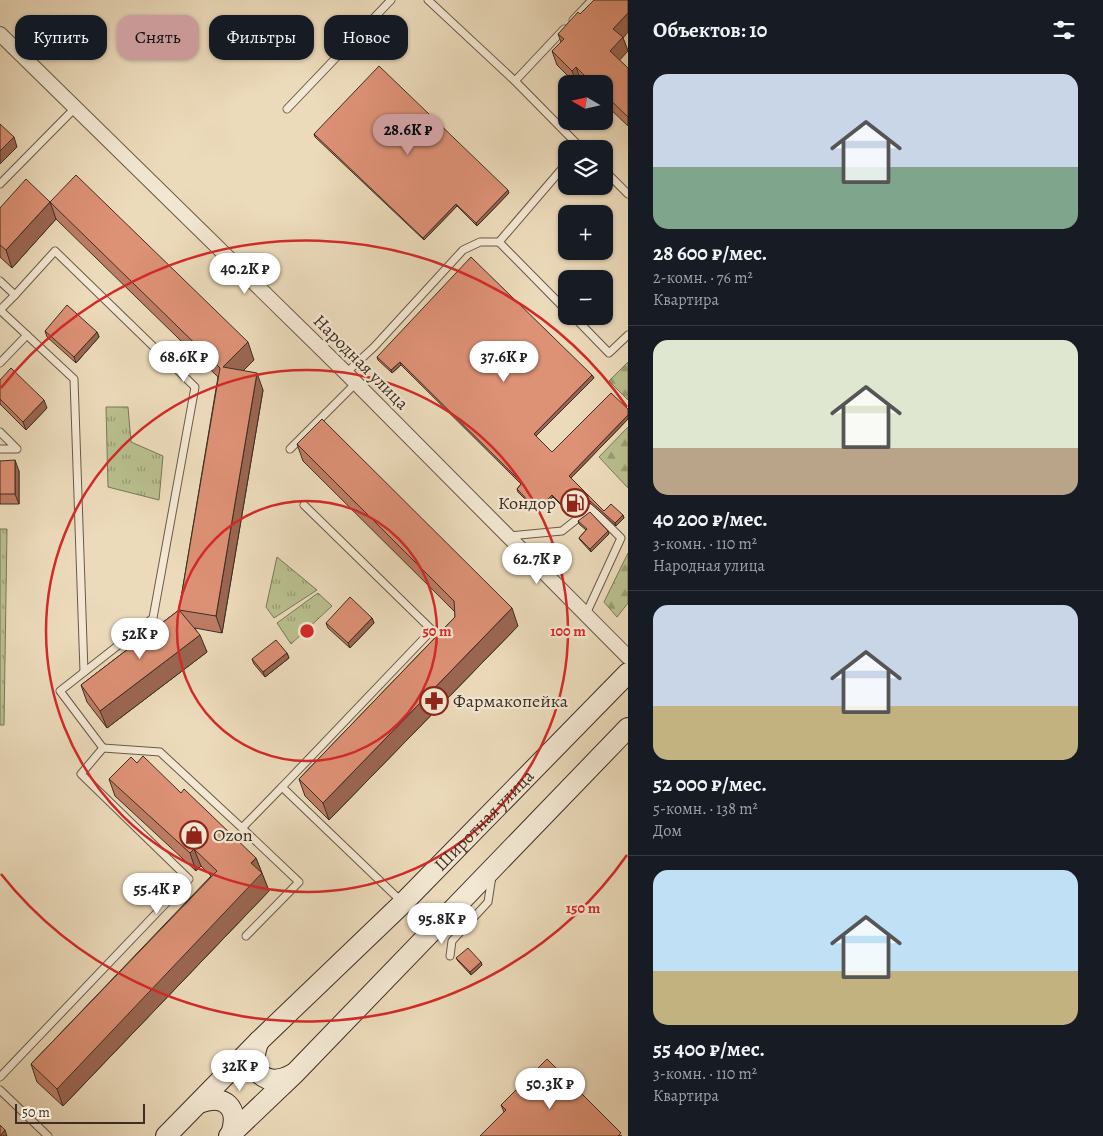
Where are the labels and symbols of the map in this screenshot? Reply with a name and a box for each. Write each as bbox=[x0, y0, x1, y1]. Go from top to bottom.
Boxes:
north arrow bbox=[558, 75, 612, 130]
pin: 28.6K ₽ bbox=[362, 114, 454, 156]
pin: 40.2K ₽ bbox=[199, 252, 291, 295]
street label: Народная улица bbox=[308, 309, 414, 415]
pin: 68.6K ₽ bbox=[138, 340, 230, 383]
pin: 37.6K ₽ bbox=[458, 340, 550, 383]
fuel station icon: Кондор bbox=[560, 488, 590, 518]
place label: Кондор bbox=[498, 491, 556, 515]
pin: 62.7K ₽ bbox=[491, 542, 583, 585]
pin: 52K ₽ bbox=[105, 618, 175, 660]
text: 50 m bbox=[422, 621, 452, 641]
text: 100 m bbox=[550, 621, 586, 641]
centre of rings bbox=[298, 622, 316, 640]
pharmacy icon: Фармакопейка bbox=[419, 686, 449, 716]
place label: Фармакопейка bbox=[453, 689, 569, 713]
street label: Широтная улица bbox=[429, 764, 539, 876]
shop icon: Ozon bbox=[179, 820, 209, 850]
place label: Ozon bbox=[213, 823, 253, 847]
pin: 55.4K ₽ bbox=[111, 872, 203, 915]
text: 150 m bbox=[566, 898, 601, 918]
pin: 95.8K ₽ bbox=[396, 902, 488, 945]
pin: 32K ₽ bbox=[205, 1050, 275, 1092]
pin: 50.3K ₽ bbox=[504, 1068, 596, 1110]
scale bar bbox=[15, 1101, 145, 1124]

